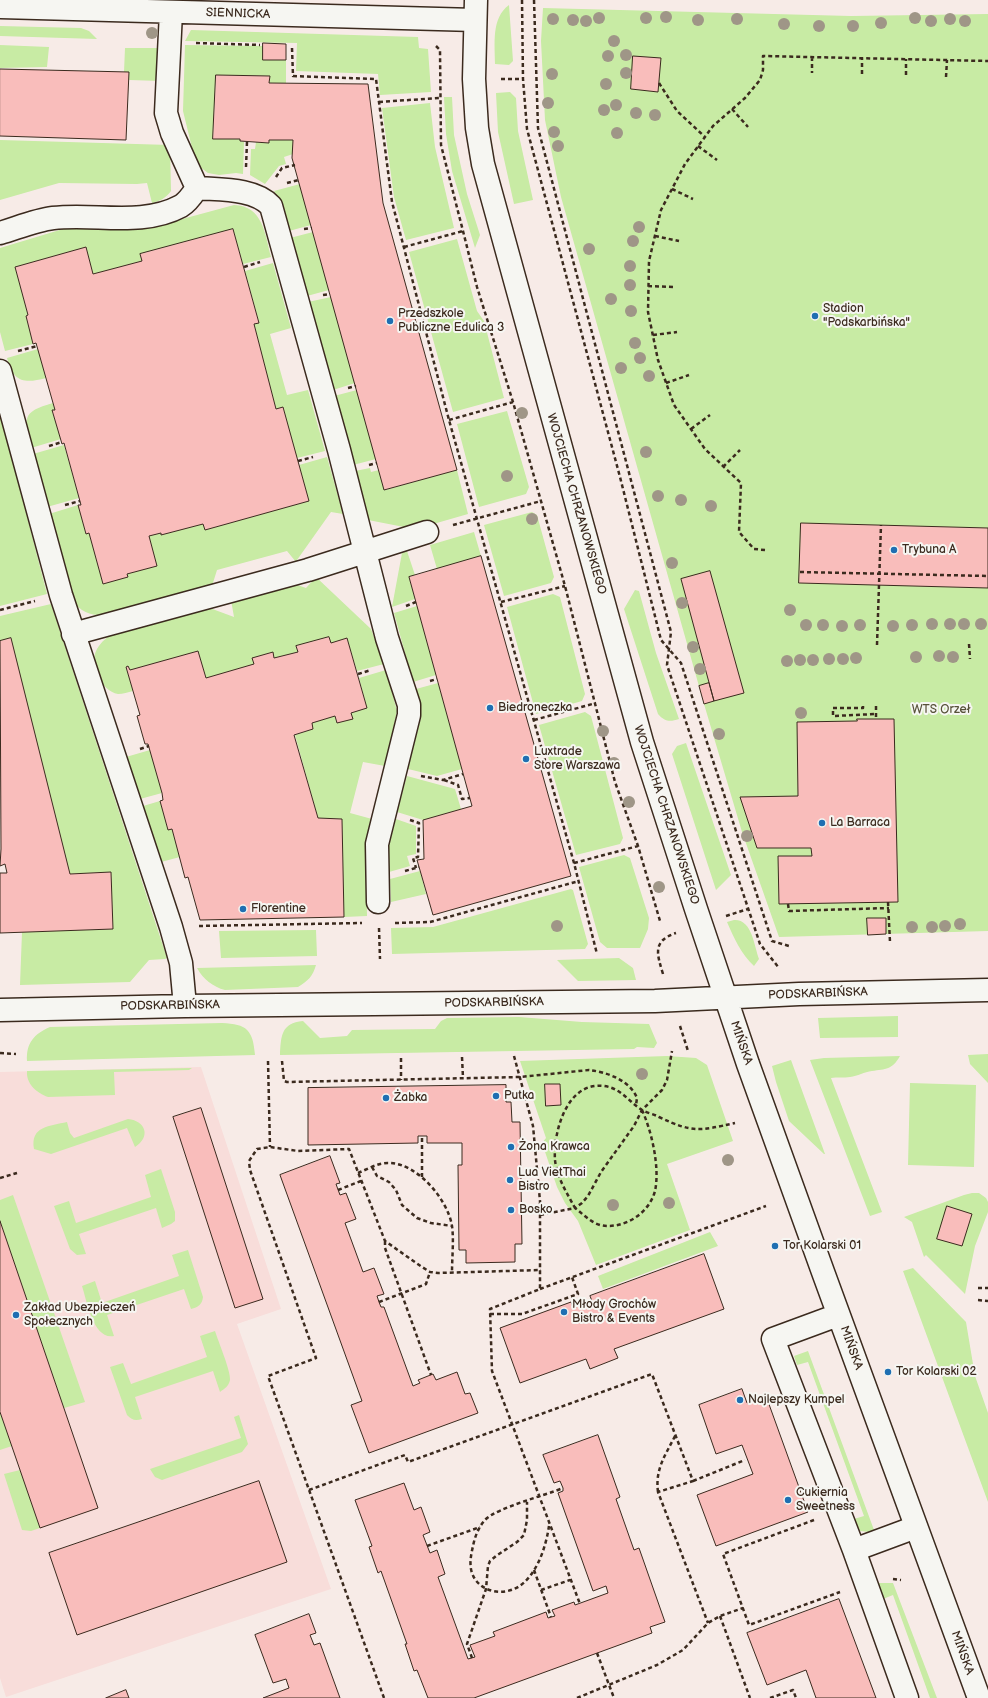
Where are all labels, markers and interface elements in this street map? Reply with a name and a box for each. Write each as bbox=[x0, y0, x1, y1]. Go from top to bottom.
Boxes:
street label: SIENNICKA bbox=[206, 6, 270, 22]
place label: Stadion "Podskarbińska" bbox=[823, 302, 910, 330]
place label: Przedszkole Publiczne Edulica 3 bbox=[398, 307, 504, 335]
marker: Stadion "Podskarbińska" bbox=[810, 311, 820, 321]
marker: Przedszkole Publiczne Edulica 3 bbox=[385, 316, 395, 326]
street label: WOJCIECHA CHRZANOWSKIEGO bbox=[543, 412, 609, 596]
place label: Trybuna A bbox=[902, 543, 956, 557]
marker: Trybuna A bbox=[889, 545, 899, 555]
place label: Biedroneczka bbox=[498, 701, 572, 715]
marker: Biedroneczka bbox=[485, 703, 495, 713]
park label: WTS Orzeł bbox=[912, 703, 970, 717]
street label: WOJCIECHA CHRZANOWSKIEGO bbox=[630, 724, 702, 906]
place label: Luxtrade Store Warszawa bbox=[534, 745, 620, 773]
marker: Luxtrade Store Warszawa bbox=[521, 754, 531, 764]
place label: La Barraca bbox=[830, 816, 890, 830]
marker: La Barraca bbox=[817, 818, 827, 828]
place label: Florentine bbox=[251, 902, 306, 916]
marker: Florentine bbox=[238, 904, 248, 914]
street label: PODSKARBIŃSKA bbox=[768, 985, 868, 1003]
street label: PODSKARBIŃSKA bbox=[444, 995, 544, 1011]
street label: PODSKARBIŃSKA bbox=[120, 998, 220, 1014]
street label: MIŃSKA bbox=[727, 1019, 755, 1067]
place label: Putka bbox=[504, 1089, 534, 1103]
place label: Żabka bbox=[394, 1091, 427, 1105]
marker: Putka bbox=[491, 1091, 501, 1101]
marker: Żabka bbox=[381, 1093, 391, 1103]
place label: Żona Krawca bbox=[519, 1140, 590, 1154]
marker: Żona Krawca bbox=[506, 1142, 516, 1152]
place label: Lua VietThai Bistro bbox=[518, 1166, 586, 1194]
marker: Lua VietThai Bistro bbox=[505, 1175, 515, 1185]
place label: Bosko bbox=[519, 1203, 552, 1217]
marker: Bosko bbox=[506, 1205, 516, 1215]
place label: Tor Kolarski 01 bbox=[783, 1239, 861, 1253]
marker: Tor Kolarski 01 bbox=[770, 1241, 780, 1251]
place label: Młody Grochów Bistro & Events bbox=[572, 1298, 656, 1326]
place label: Zakład Ubezpieczeń Społecznych bbox=[24, 1301, 135, 1329]
marker: Młody Grochów Bistro & Events bbox=[559, 1307, 569, 1317]
marker: Zakład Ubezpieczeń Społecznych bbox=[11, 1310, 21, 1320]
street label: MIŃSKA bbox=[836, 1324, 866, 1372]
place label: Tor Kolarski 02 bbox=[896, 1365, 976, 1379]
marker: Tor Kolarski 02 bbox=[883, 1367, 893, 1377]
place label: Najlepszy Kumpel bbox=[748, 1393, 845, 1407]
marker: Najlepszy Kumpel bbox=[735, 1395, 745, 1405]
place label: Cukiernia Sweetness bbox=[796, 1486, 855, 1514]
marker: Cukiernia Sweetness bbox=[783, 1495, 793, 1505]
street label: MIŃSKA bbox=[947, 1629, 977, 1677]

